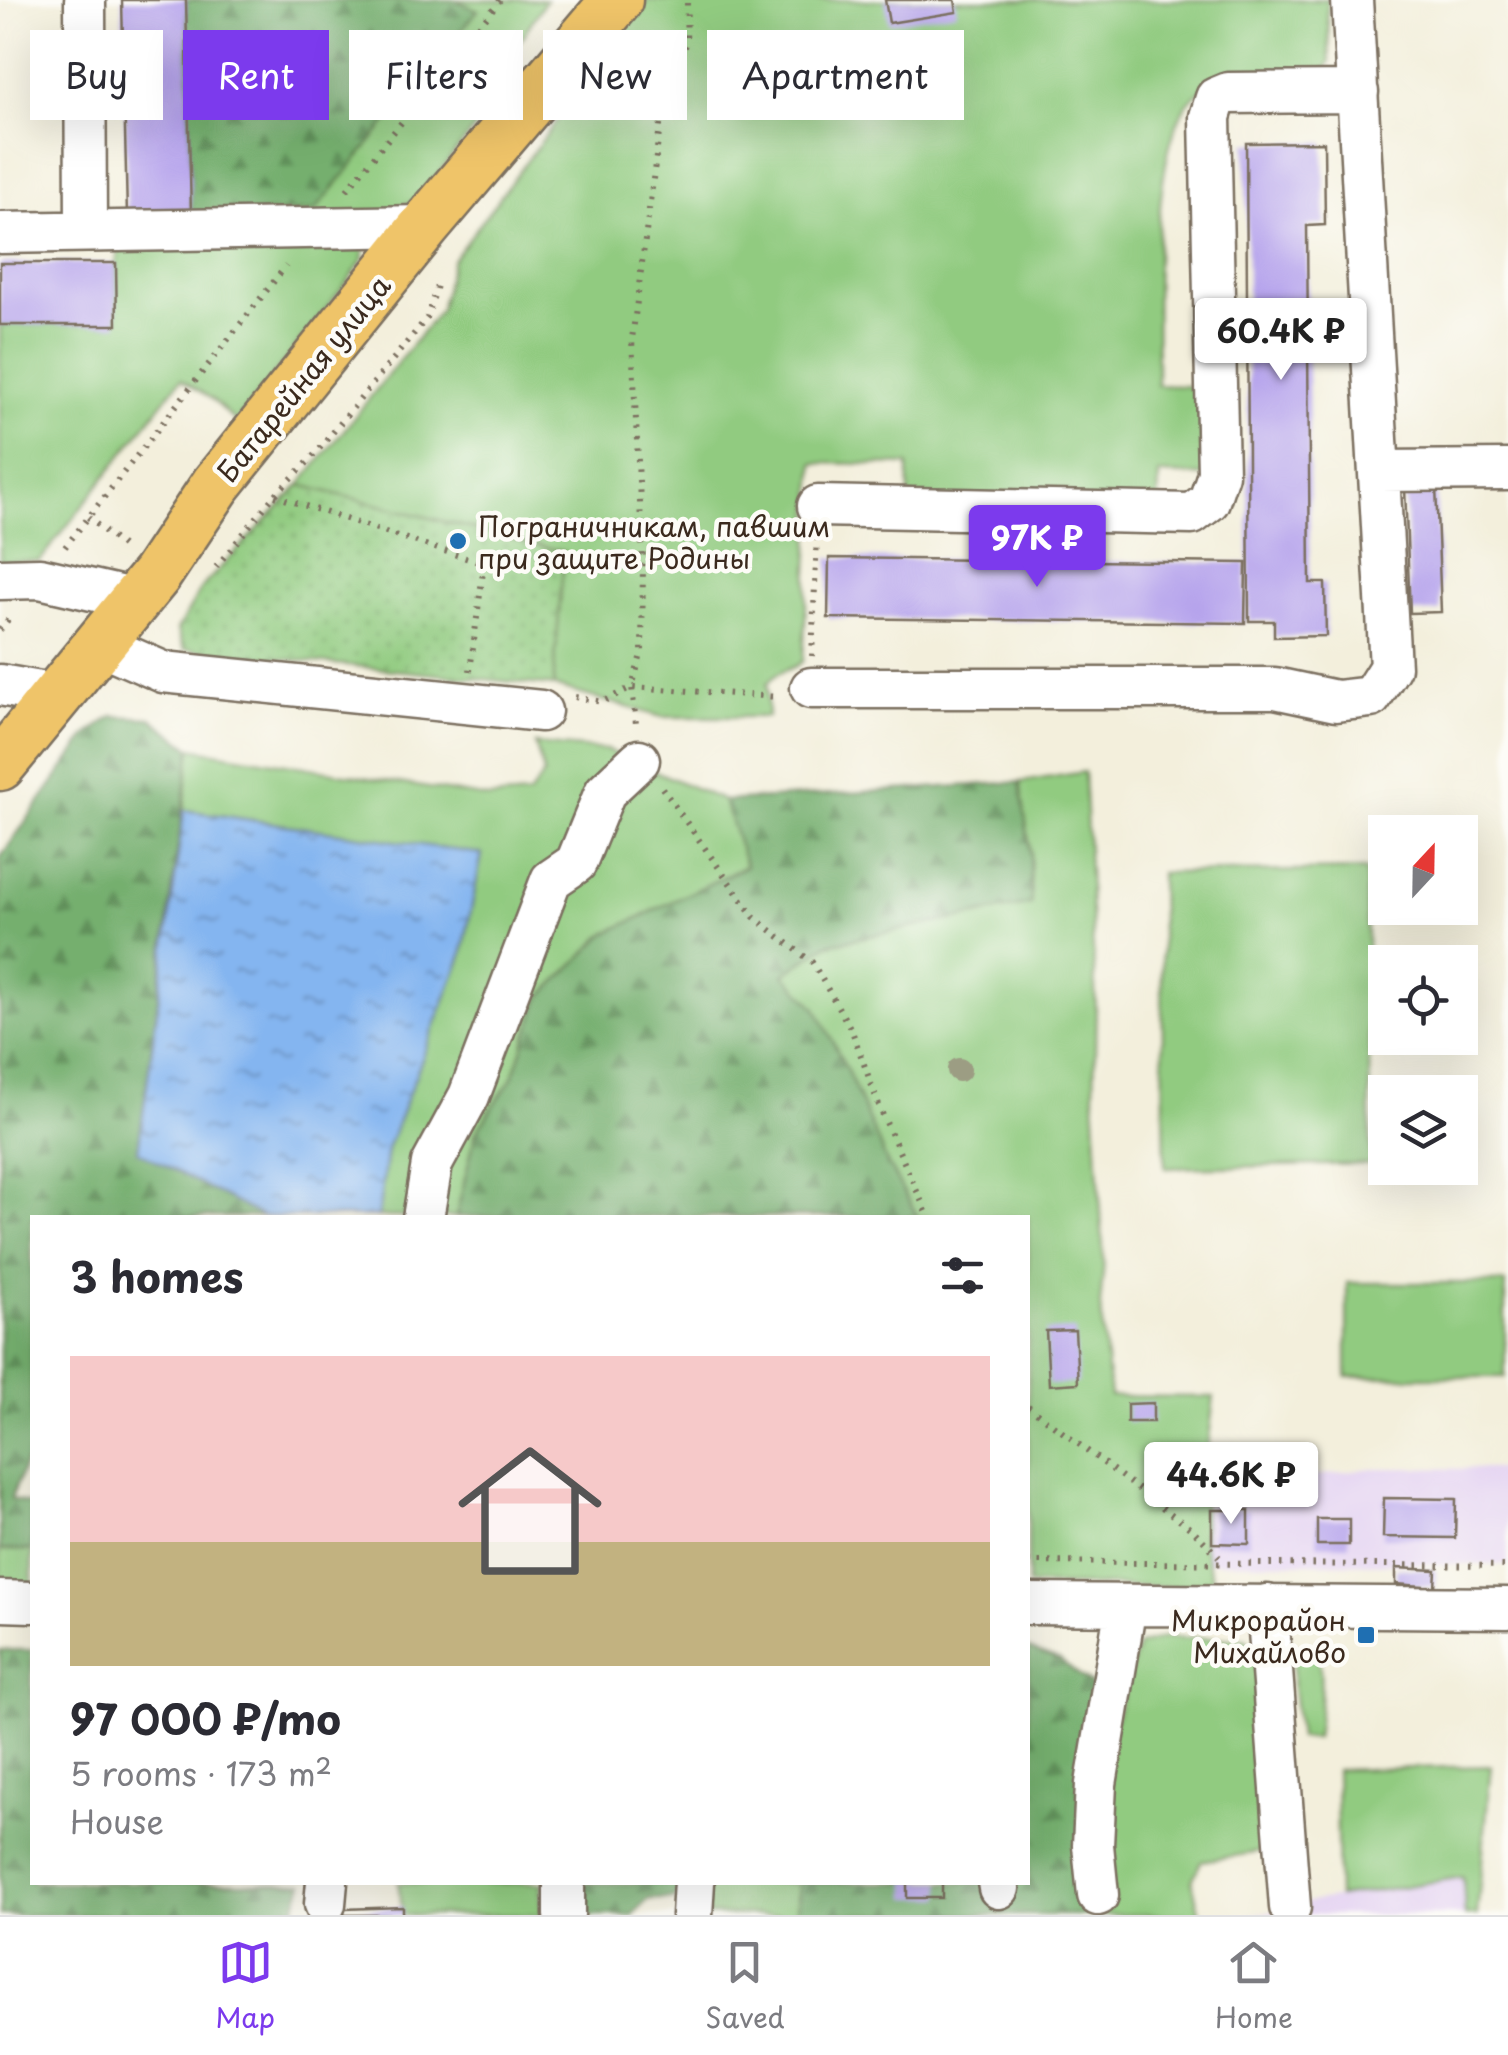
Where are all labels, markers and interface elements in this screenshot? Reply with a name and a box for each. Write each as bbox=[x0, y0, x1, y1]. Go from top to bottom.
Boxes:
chip: Buy bbox=[30, 30, 163, 120]
chip: Rent bbox=[183, 30, 329, 120]
chip: Filters bbox=[349, 30, 523, 120]
chip: New bbox=[543, 30, 687, 120]
chip: Apartment bbox=[707, 30, 964, 120]
street label: Батарейная улица bbox=[206, 265, 400, 491]
pin: 60.4K ₽ bbox=[1189, 298, 1373, 383]
text: 60.4K ₽ bbox=[1217, 306, 1345, 354]
place label: Пограничникам, павшим при защите Родины bbox=[478, 504, 830, 579]
pin: 97K ₽ bbox=[967, 505, 1107, 590]
text: 97K ₽ bbox=[991, 513, 1083, 561]
marker: Пограничникам, павшим при защите Родины bbox=[447, 530, 469, 552]
north arrow bbox=[1368, 815, 1478, 925]
map controls bbox=[1368, 815, 1478, 1185]
button: locate bbox=[1368, 945, 1478, 1055]
button: layers bbox=[1368, 1075, 1478, 1185]
text: 3 homes bbox=[70, 1244, 243, 1307]
icon: filters bbox=[935, 1248, 990, 1303]
icon: home bbox=[440, 1421, 620, 1601]
pin: 44.6K ₽ bbox=[1139, 1442, 1323, 1527]
text: 44.6K ₽ bbox=[1166, 1450, 1296, 1498]
place label: Микрорайон Михайлово bbox=[1171, 1598, 1346, 1673]
marker: Микрорайон Михайлово bbox=[1355, 1624, 1377, 1646]
text: 97 000 ₽/mo bbox=[70, 1686, 341, 1749]
text: 5 rooms · 173 m² bbox=[70, 1749, 332, 1797]
text: House bbox=[70, 1797, 164, 1845]
tab: Map bbox=[215, 1935, 275, 2038]
tab: Saved bbox=[705, 1935, 785, 2038]
tab: Home bbox=[1215, 1935, 1293, 2038]

